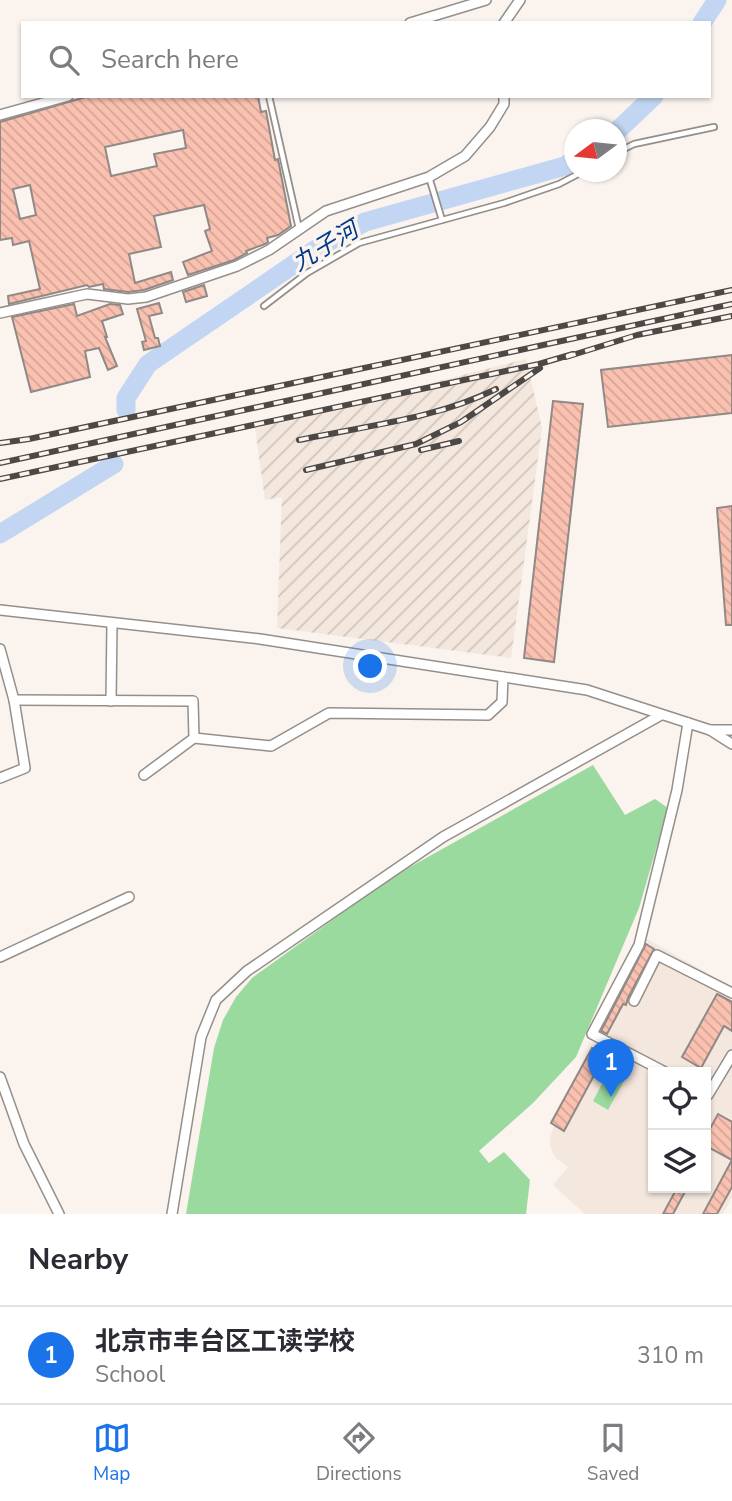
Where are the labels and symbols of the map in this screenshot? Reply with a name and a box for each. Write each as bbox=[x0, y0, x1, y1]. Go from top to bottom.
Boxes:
north arrow bbox=[564, 119, 627, 182]
water label: 九子河 bbox=[286, 212, 368, 278]
your location bbox=[353, 649, 387, 683]
pin: 1 bbox=[588, 1039, 634, 1097]

